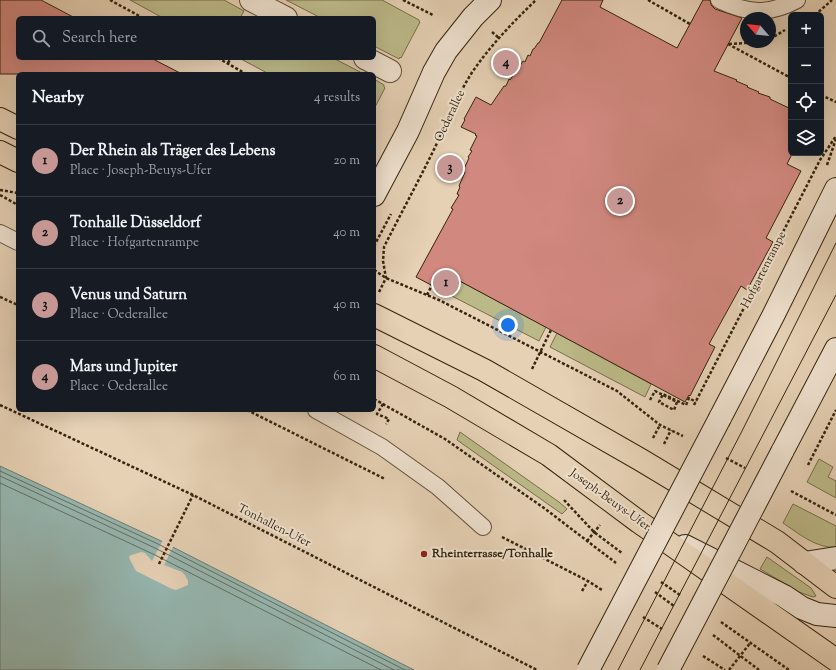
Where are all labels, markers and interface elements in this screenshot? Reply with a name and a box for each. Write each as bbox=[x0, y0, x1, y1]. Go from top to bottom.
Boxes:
north arrow bbox=[740, 12, 776, 48]
map controls bbox=[788, 12, 824, 156]
button: + bbox=[788, 12, 824, 48]
search box bbox=[16, 16, 376, 60]
icon: search bbox=[30, 27, 52, 49]
text: Search here bbox=[62, 28, 137, 49]
pin: 4 bbox=[493, 48, 519, 78]
button: − bbox=[788, 48, 824, 84]
button: locate bbox=[788, 84, 824, 120]
text: Nearby bbox=[32, 86, 84, 110]
street label: Oederallee bbox=[430, 87, 470, 145]
text: 4 results bbox=[314, 89, 360, 107]
button: layers bbox=[788, 120, 824, 156]
text: Der Rhein als Träger des Lebens bbox=[70, 141, 275, 162]
text: 1 bbox=[43, 152, 47, 170]
text: 20 m bbox=[334, 152, 360, 170]
pin: 3 bbox=[437, 153, 463, 183]
text: Place · Joseph-Beuys-Ufer bbox=[70, 162, 212, 180]
pin: 2 bbox=[607, 186, 633, 216]
text: Tonhalle Düsseldorf bbox=[70, 213, 201, 234]
text: 2 bbox=[42, 224, 48, 242]
text: 40 m bbox=[333, 224, 360, 242]
street label: Hofgartenrampe bbox=[737, 228, 791, 312]
text: Place · Hofgartenrampe bbox=[70, 234, 199, 252]
pin: 1 bbox=[433, 268, 459, 298]
text: Venus und Saturn bbox=[70, 285, 187, 306]
text: 3 bbox=[42, 296, 48, 314]
text: 40 m bbox=[333, 296, 360, 314]
text: Place · Oederallee bbox=[70, 306, 168, 324]
your location bbox=[498, 315, 518, 335]
text: Mars und Jupiter bbox=[70, 357, 177, 378]
text: 4 bbox=[42, 368, 48, 386]
text: 60 m bbox=[333, 368, 360, 386]
text: Place · Oederallee bbox=[70, 378, 168, 396]
street label: Joseph-Beuys-Ufer bbox=[565, 464, 655, 536]
street label: Tonhallen-Ufer bbox=[234, 500, 314, 552]
place label: Rheinterrasse/Tonhalle bbox=[431, 545, 553, 563]
marker: Rheinterrasse/Tonhalle bbox=[419, 549, 429, 559]

